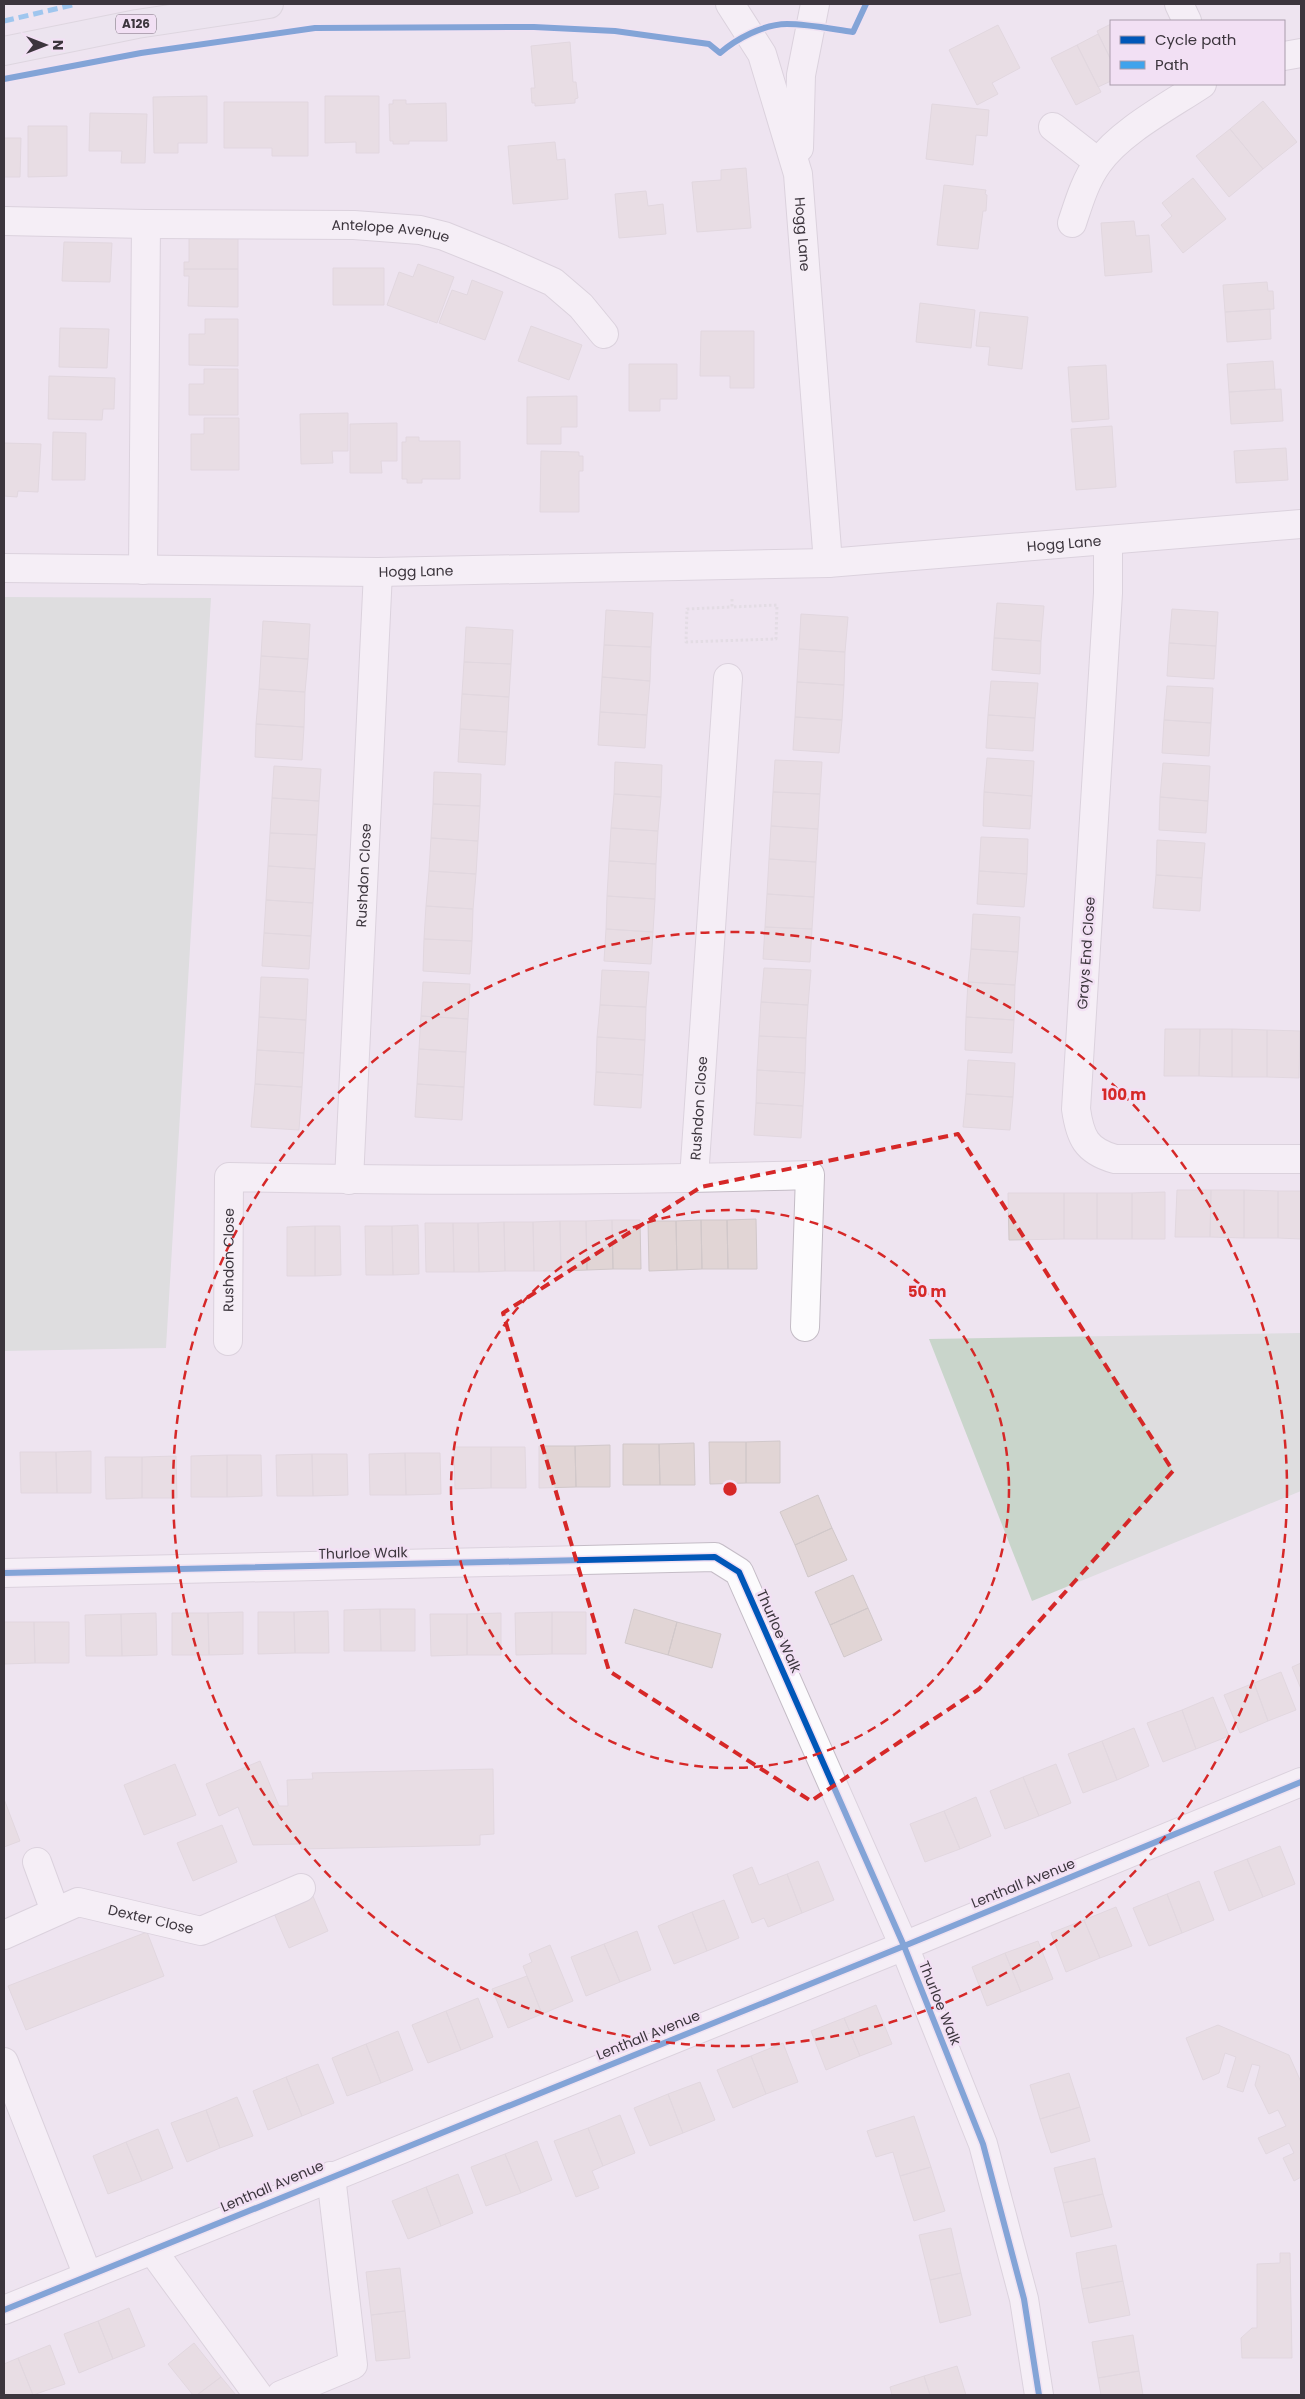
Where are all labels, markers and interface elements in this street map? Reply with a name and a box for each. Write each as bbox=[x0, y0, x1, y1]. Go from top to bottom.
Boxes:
road number: A126 bbox=[116, 14, 156, 34]
north arrow bbox=[20, 20, 70, 70]
legend bbox=[1110, 20, 1285, 85]
text: Cycle path bbox=[1155, 29, 1236, 50]
text: N bbox=[48, 40, 68, 50]
text: Path bbox=[1155, 54, 1189, 75]
street label: Hogg Lane bbox=[790, 196, 816, 272]
street label: Antelope Avenue bbox=[331, 215, 453, 248]
street label: Hogg Lane bbox=[1026, 530, 1102, 557]
street label: Hogg Lane bbox=[379, 560, 454, 582]
street label: Rushdon Close bbox=[351, 823, 376, 928]
street label: Grays End Close bbox=[1072, 896, 1100, 1010]
street label: Rushdon Close bbox=[685, 1055, 712, 1161]
text: 100 m bbox=[1102, 1084, 1146, 1105]
street label: Rushdon Close bbox=[218, 1208, 239, 1312]
text: 50 m bbox=[908, 1281, 946, 1302]
centre of rings bbox=[721, 1480, 739, 1498]
street label: Thurloe Walk bbox=[318, 1542, 409, 1564]
street label: Thurloe Walk bbox=[752, 1586, 807, 1677]
street label: Lenthall Avenue bbox=[968, 1853, 1078, 1913]
street label: Dexter Close bbox=[106, 1899, 196, 1939]
street label: Thurloe Walk bbox=[914, 1958, 966, 2049]
street label: Lenthall Avenue bbox=[593, 2005, 703, 2065]
street label: Lenthall Avenue bbox=[217, 2155, 327, 2217]

